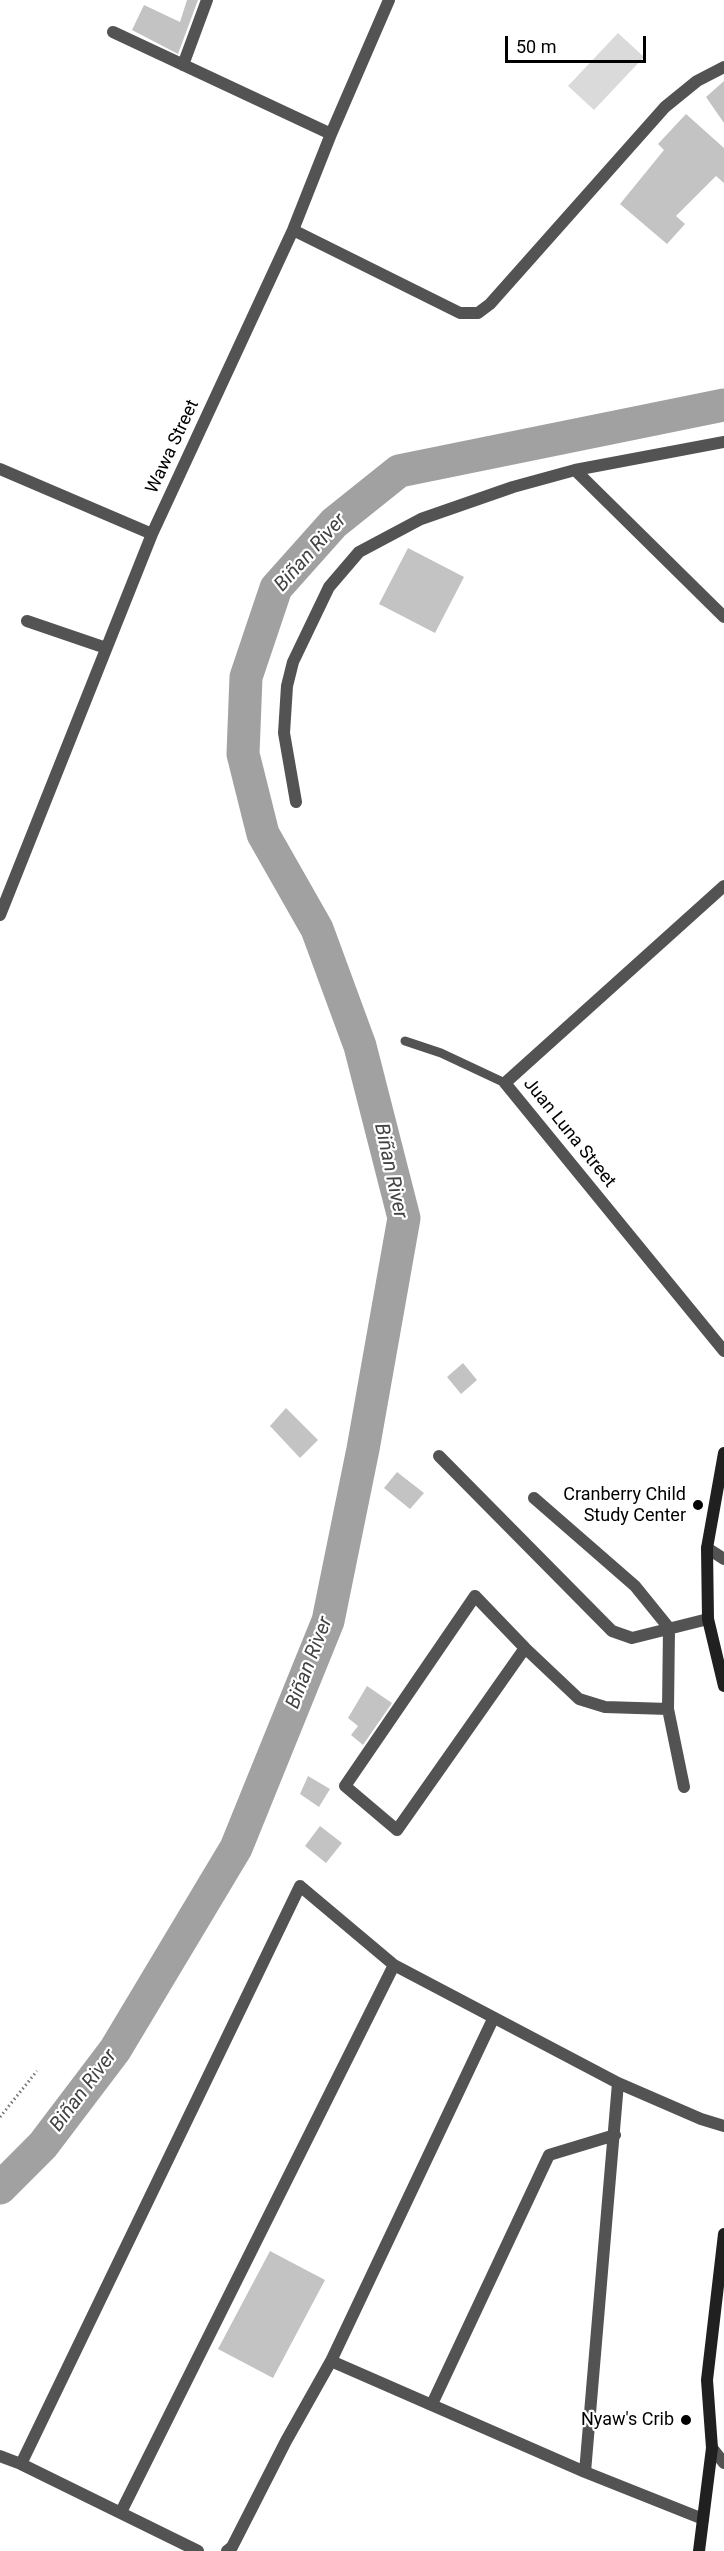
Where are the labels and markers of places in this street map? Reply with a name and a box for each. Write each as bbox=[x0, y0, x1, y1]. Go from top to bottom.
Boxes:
place label: Cranberry Child Study Center bbox=[563, 1484, 686, 1526]
marker: Cranberry Child Study Center bbox=[691, 1498, 705, 1512]
place label: Nyaw's Crib bbox=[581, 2409, 674, 2431]
marker: Nyaw's Crib bbox=[679, 2413, 693, 2427]

